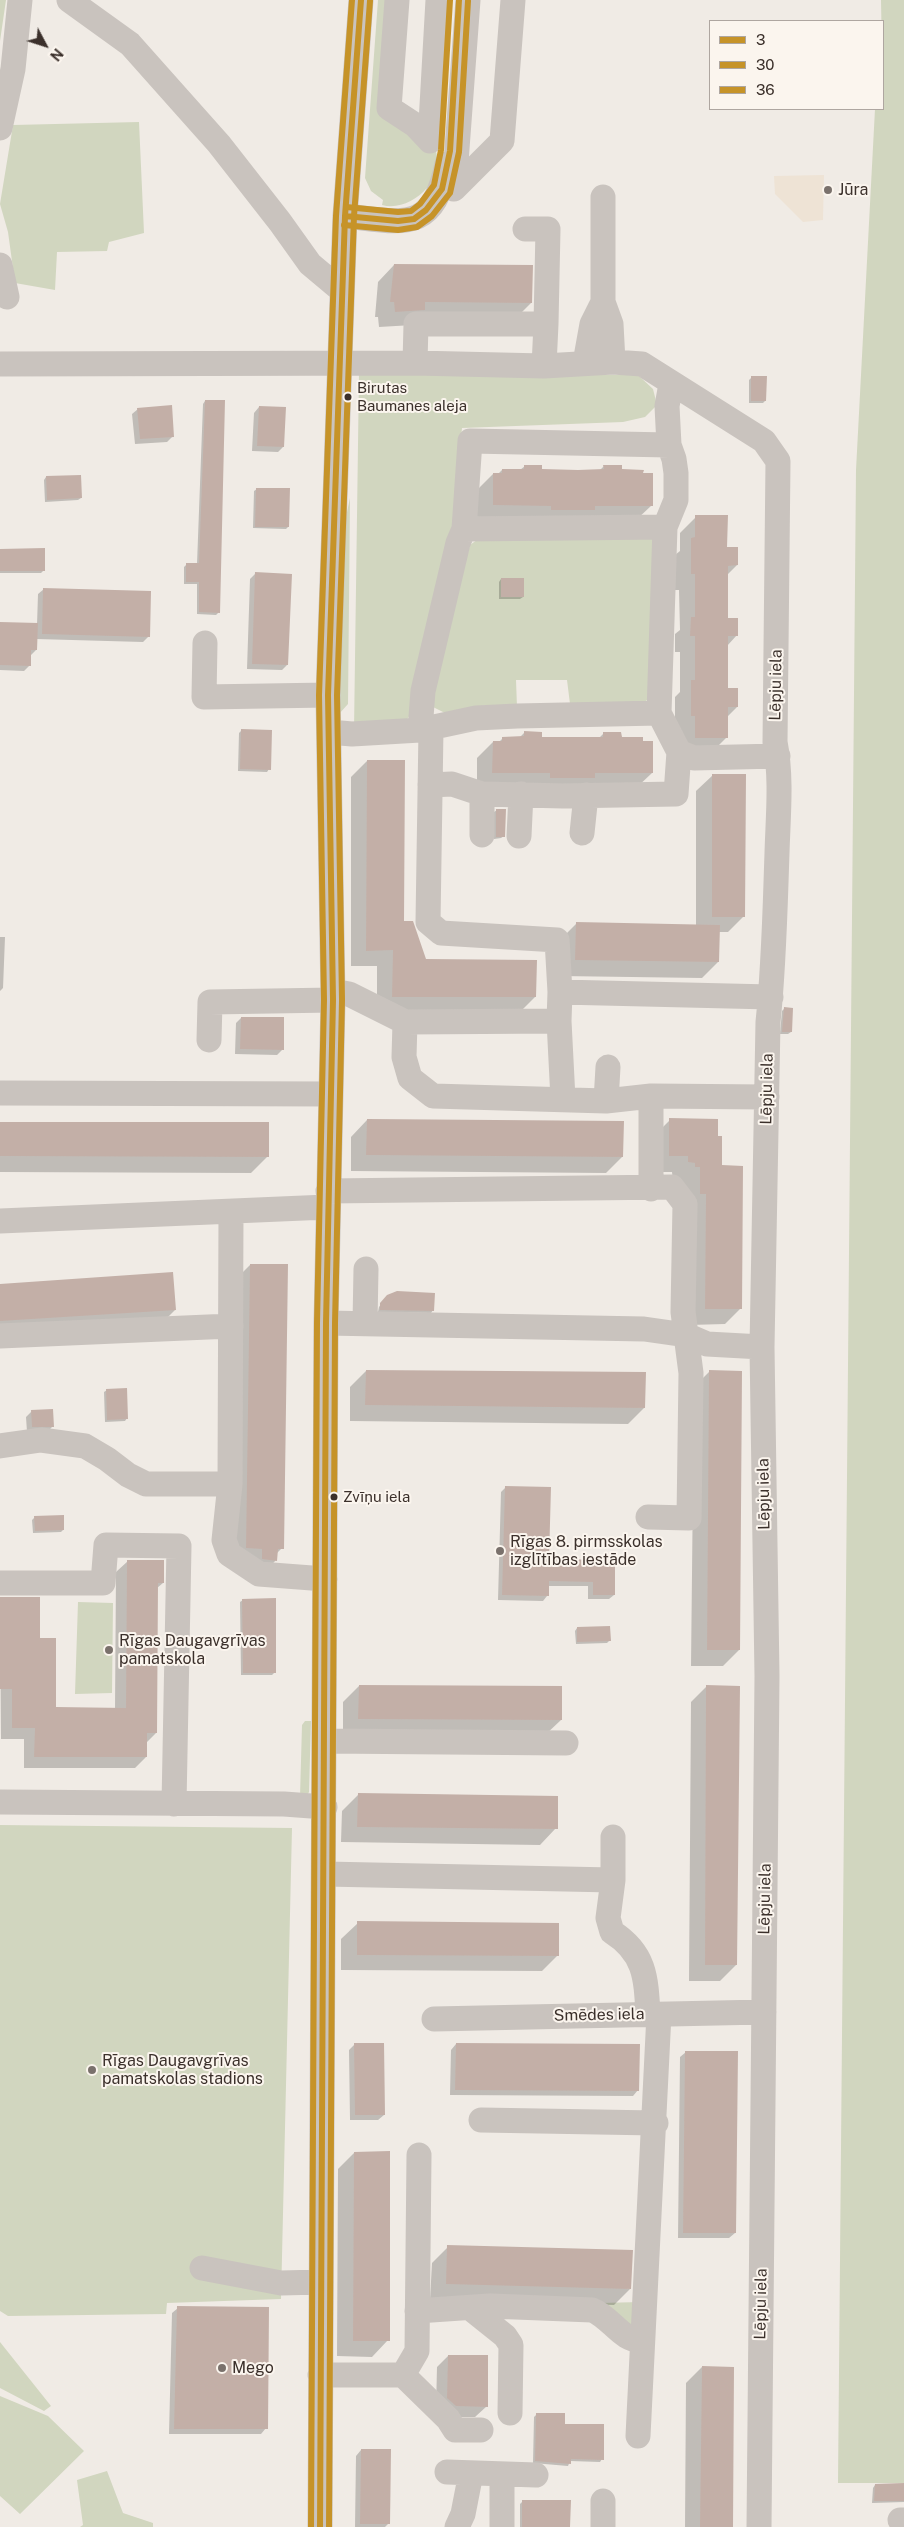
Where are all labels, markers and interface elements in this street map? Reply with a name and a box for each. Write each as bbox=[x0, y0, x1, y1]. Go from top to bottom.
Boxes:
north arrow bbox=[20, 20, 70, 70]
legend bbox=[709, 20, 884, 110]
text: 3 bbox=[756, 31, 765, 48]
text: N bbox=[47, 45, 66, 64]
text: 30 bbox=[756, 56, 775, 73]
text: 36 bbox=[756, 81, 775, 98]
place label: Jūra bbox=[838, 180, 868, 200]
marker: Jūra bbox=[822, 184, 834, 196]
place label: Birutas Baumanes aleja bbox=[357, 379, 467, 414]
marker: Birutas Baumanes aleja bbox=[343, 392, 353, 402]
street label: Lēpju iela bbox=[766, 649, 786, 721]
street label: Lēpju iela bbox=[757, 1053, 777, 1125]
street label: Lēpju iela bbox=[754, 1458, 774, 1530]
place label: Zvīņu iela bbox=[343, 1488, 410, 1506]
marker: Zvīņu iela bbox=[329, 1492, 339, 1502]
place label: Rīgas 8. pirmsskolas izglītības iestāde bbox=[510, 1532, 663, 1570]
marker: Rīgas 8. pirmsskolas izglītības iestāde bbox=[494, 1545, 506, 1557]
place label: Rīgas Daugavgrīvas pamatskola bbox=[119, 1631, 266, 1669]
marker: Rīgas Daugavgrīvas pamatskola bbox=[103, 1644, 115, 1656]
street label: Lēpju iela bbox=[755, 1863, 775, 1935]
street label: Smēdes iela bbox=[553, 2005, 645, 2025]
place label: Rīgas Daugavgrīvas pamatskolas stadions bbox=[102, 2051, 263, 2089]
marker: Rīgas Daugavgrīvas pamatskolas stadions bbox=[86, 2064, 98, 2076]
street label: Lēpju iela bbox=[751, 2268, 771, 2340]
place label: Mego bbox=[232, 2358, 274, 2378]
marker: Mego bbox=[216, 2362, 228, 2374]

